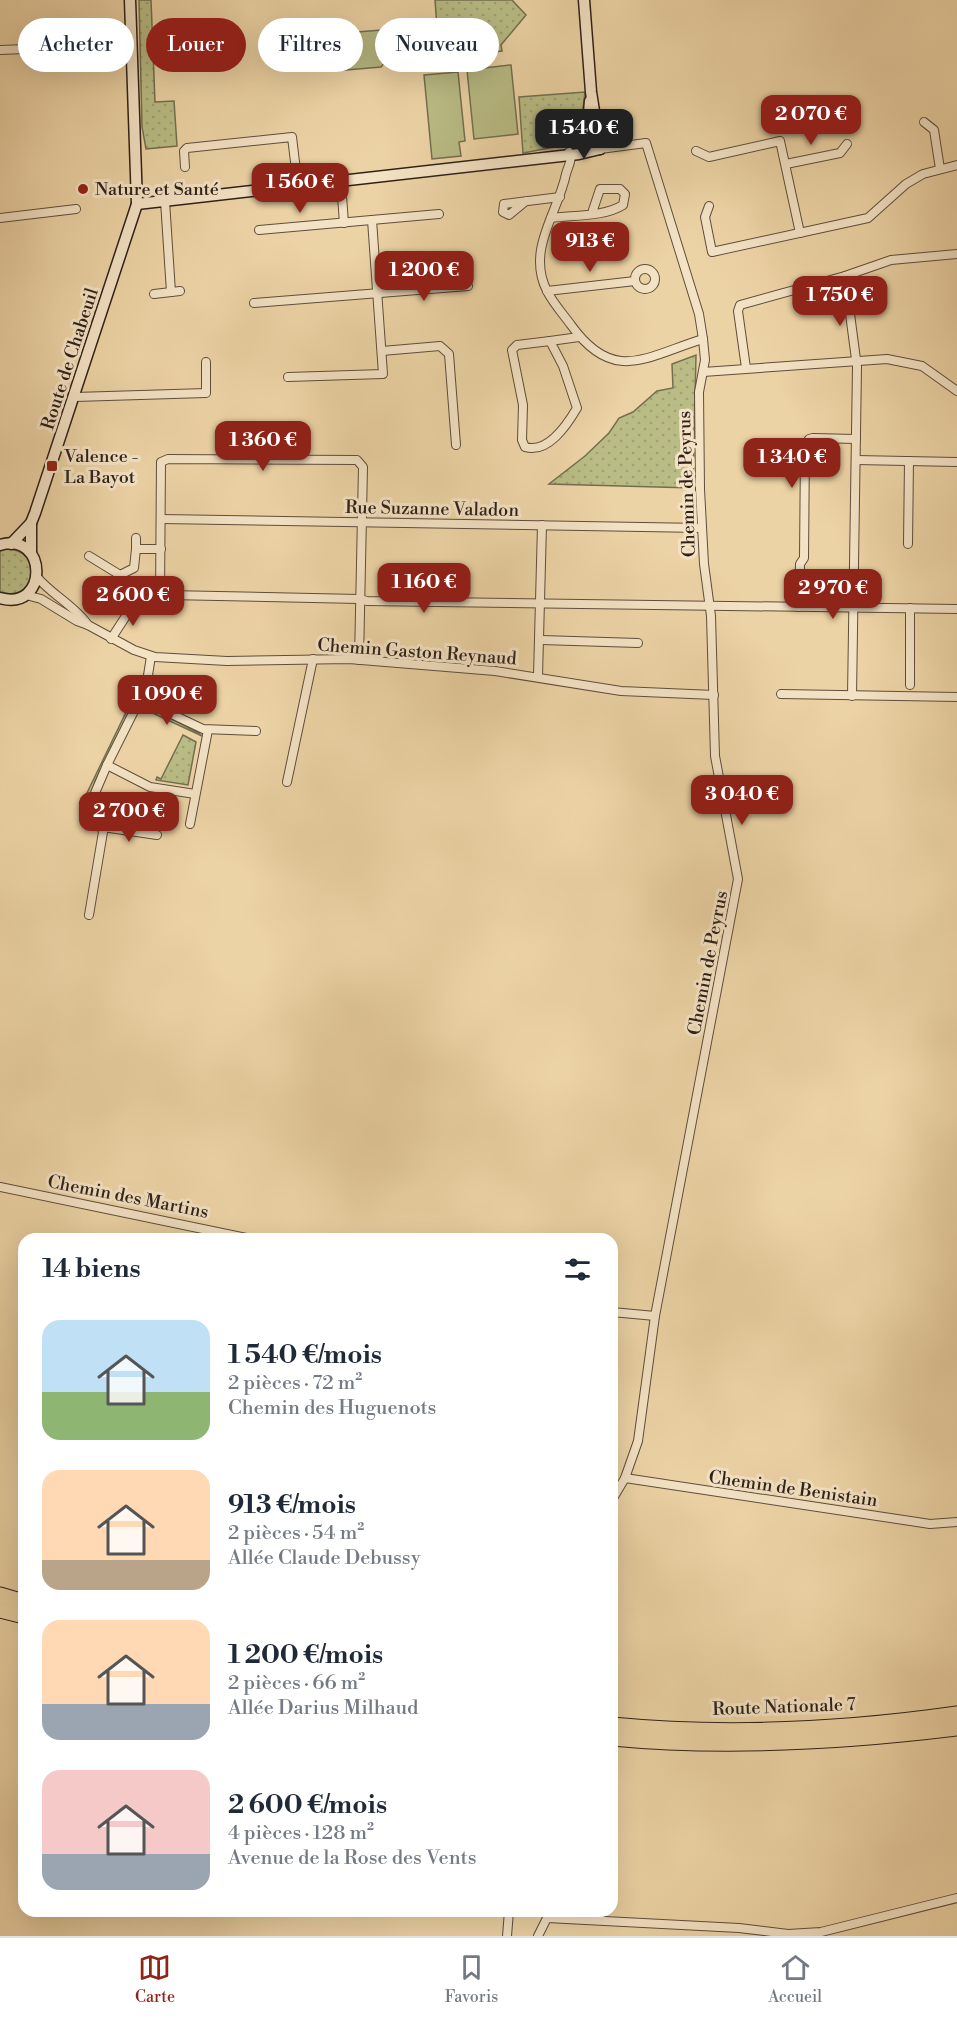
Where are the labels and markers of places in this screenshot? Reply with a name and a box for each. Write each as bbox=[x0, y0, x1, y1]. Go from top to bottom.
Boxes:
pin: 2 070 € bbox=[756, 95, 866, 146]
pin: 1 540 € bbox=[529, 109, 639, 160]
pin: 1 560 € bbox=[245, 163, 355, 214]
place label: Nature et Santé bbox=[95, 178, 219, 201]
marker: Nature et Santé bbox=[76, 182, 90, 196]
pin: 913 € bbox=[548, 222, 632, 273]
pin: 1 200 € bbox=[369, 251, 479, 302]
pin: 1 750 € bbox=[785, 276, 895, 327]
pin: 1 360 € bbox=[208, 421, 318, 472]
pin: 1 340 € bbox=[737, 438, 847, 489]
place label: Valence - La Bayot bbox=[63, 445, 139, 489]
marker: Valence - La Bayot bbox=[45, 459, 59, 473]
pin: 1 160 € bbox=[369, 563, 479, 614]
pin: 2 970 € bbox=[778, 569, 888, 620]
pin: 2 600 € bbox=[78, 576, 188, 627]
pin: 1 090 € bbox=[112, 675, 222, 726]
pin: 3 040 € bbox=[687, 775, 797, 826]
pin: 2 700 € bbox=[74, 792, 184, 843]

